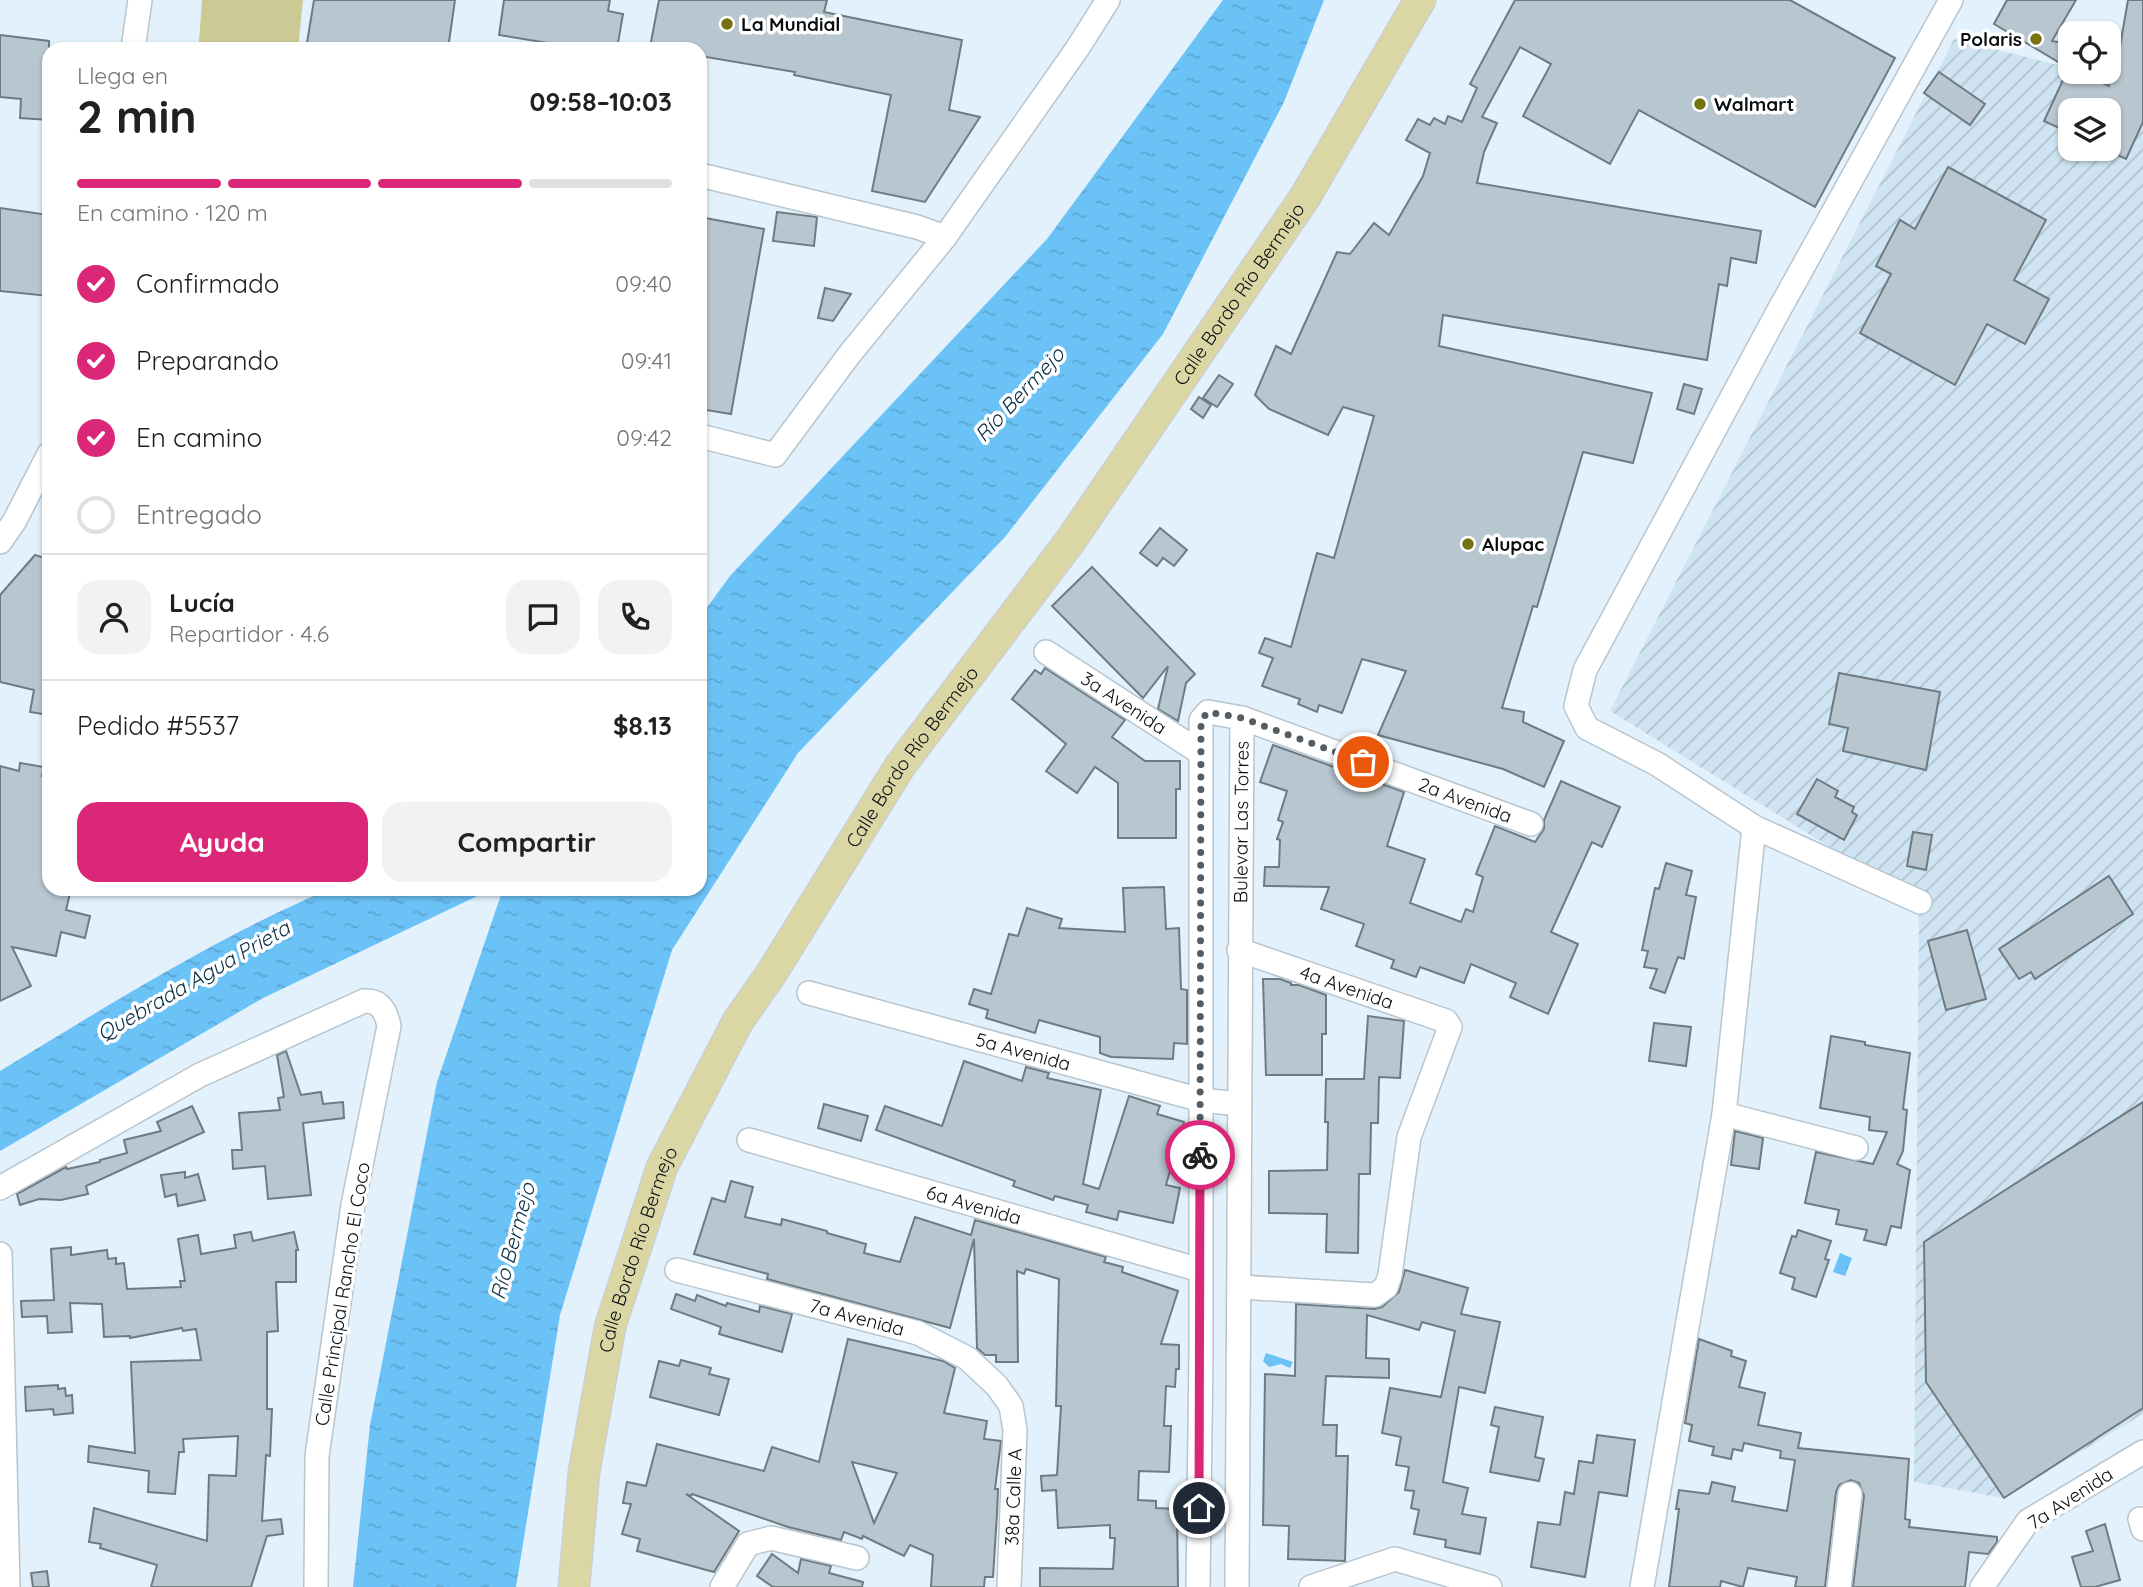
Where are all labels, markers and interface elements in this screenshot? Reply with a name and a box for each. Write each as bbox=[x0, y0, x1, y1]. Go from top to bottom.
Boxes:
place label: La Mundial bbox=[741, 12, 840, 36]
marker: La Mundial bbox=[719, 16, 735, 32]
map controls bbox=[2058, 21, 2121, 161]
button: locate bbox=[2058, 21, 2121, 84]
place label: Polaris bbox=[1960, 27, 2022, 51]
marker: Polaris bbox=[2028, 31, 2044, 47]
text: Llega en bbox=[77, 61, 168, 90]
text: 09:58–10:03 bbox=[529, 85, 672, 118]
text: 2 min bbox=[77, 87, 197, 145]
place label: Walmart bbox=[1714, 92, 1794, 116]
marker: Walmart bbox=[1692, 96, 1708, 112]
button: layers bbox=[2058, 98, 2121, 161]
text: En camino · 120 m bbox=[77, 198, 268, 227]
street label: Calle Bordo Río Bermejo bbox=[1168, 198, 1310, 390]
icon: check bbox=[77, 265, 115, 303]
text: Confirmado bbox=[136, 267, 280, 300]
text: 09:40 bbox=[615, 269, 672, 298]
water label: Río Bermejo bbox=[969, 340, 1070, 447]
icon: check bbox=[77, 342, 115, 380]
text: Preparando bbox=[136, 344, 279, 377]
text: 09:41 bbox=[621, 346, 672, 375]
icon: check bbox=[77, 419, 115, 457]
text: En camino bbox=[136, 421, 262, 454]
text: 09:42 bbox=[616, 423, 672, 452]
text: Entregado bbox=[136, 498, 262, 531]
place label: Alupac bbox=[1482, 532, 1544, 556]
marker: Alupac bbox=[1460, 536, 1476, 552]
button: person bbox=[77, 580, 151, 654]
button: chat bbox=[506, 580, 580, 654]
button: phone bbox=[598, 580, 672, 654]
text: Lucía bbox=[169, 586, 235, 619]
text: Repartidor · 4.6 bbox=[169, 619, 329, 648]
street label: Calle Bordo Río Bermejo bbox=[840, 661, 983, 852]
street label: 3a Avenida bbox=[1077, 666, 1171, 739]
text: Pedido #5537 bbox=[77, 709, 239, 742]
text: $8.13 bbox=[613, 709, 672, 742]
pin bbox=[1333, 732, 1393, 792]
street label: Bulevar Las Torres bbox=[1228, 741, 1254, 903]
icon: bag bbox=[1344, 743, 1382, 781]
street label: 2a Avenida bbox=[1415, 772, 1515, 828]
button: Ayuda bbox=[77, 802, 368, 882]
button: Compartir bbox=[382, 802, 672, 882]
water label: Quebrada Agua Prieta bbox=[92, 914, 295, 1046]
street label: 4a Avenida bbox=[1297, 960, 1397, 1014]
street label: 5a Avenida bbox=[973, 1027, 1073, 1076]
courier bbox=[1165, 1120, 1235, 1190]
icon: bike bbox=[1181, 1136, 1219, 1174]
street label: Calle Bordo Río Bermejo bbox=[594, 1142, 683, 1354]
street label: Calle Principal Rancho El Coco bbox=[309, 1160, 375, 1428]
water label: Río Bermejo bbox=[484, 1178, 540, 1302]
street label: 6a Avenida bbox=[924, 1180, 1024, 1230]
street label: 7a Avenida bbox=[807, 1293, 907, 1341]
street label: 38a Calle A bbox=[999, 1448, 1027, 1546]
street label: 7a Avenida bbox=[2023, 1462, 2117, 1534]
pin bbox=[1169, 1478, 1229, 1538]
icon: home bbox=[1180, 1489, 1218, 1527]

